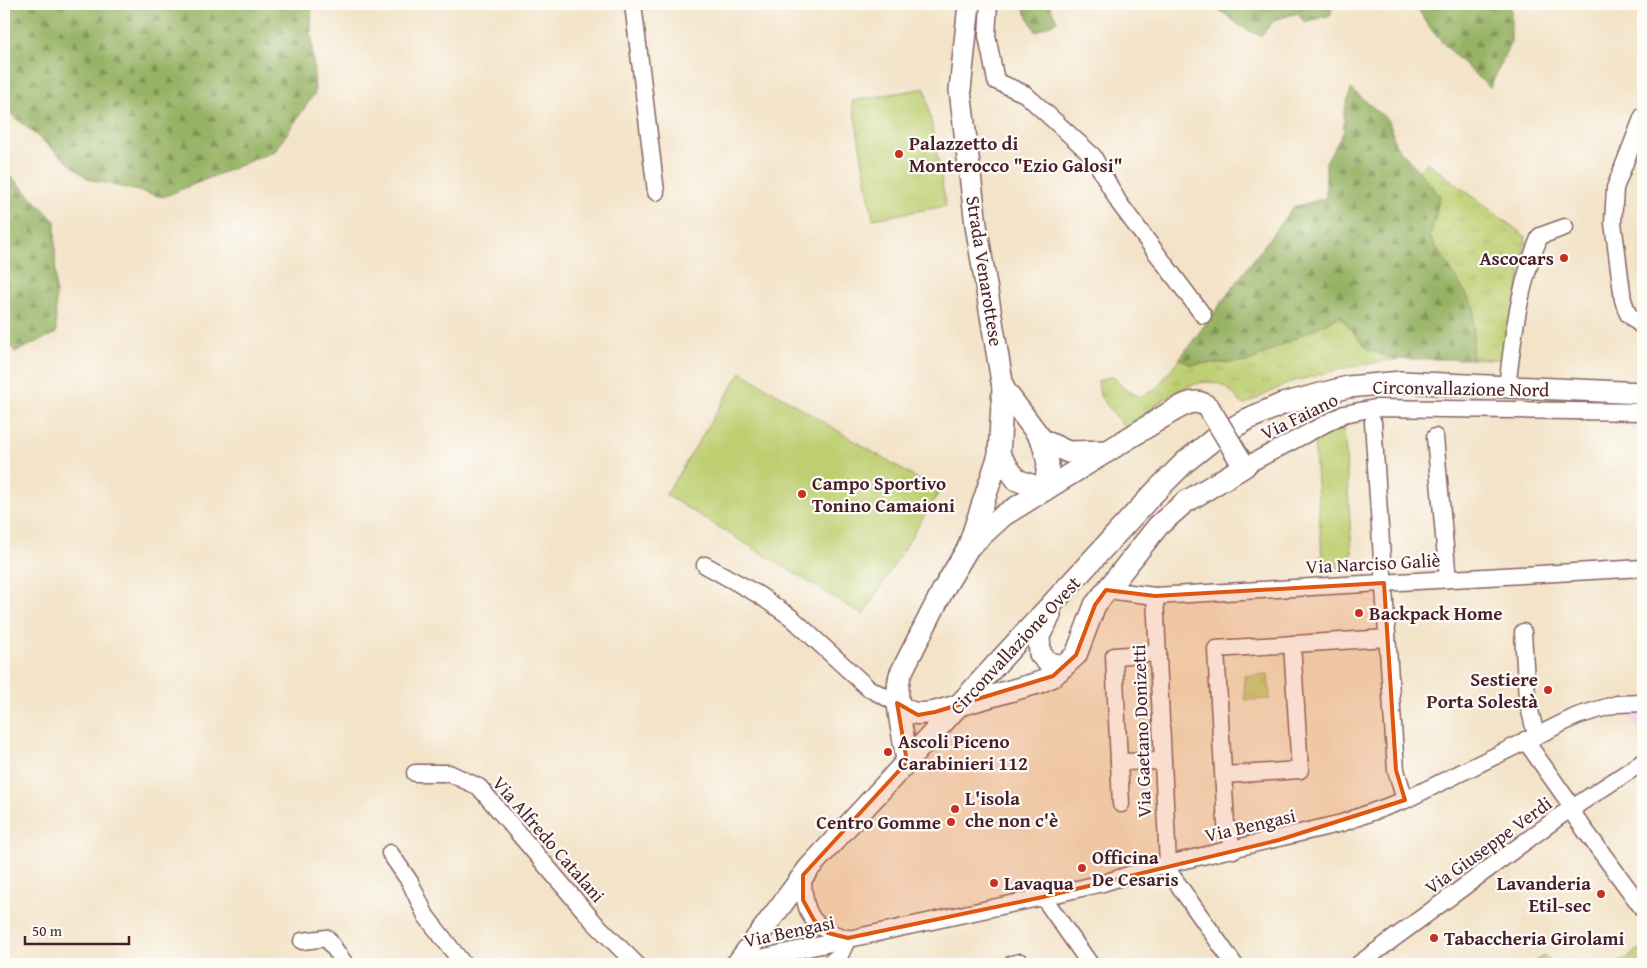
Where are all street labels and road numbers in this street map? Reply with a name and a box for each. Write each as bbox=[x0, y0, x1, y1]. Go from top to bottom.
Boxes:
street label: Strada Venarottese bbox=[959, 194, 1011, 348]
street label: Circonvallazione Nord bbox=[1372, 372, 1550, 404]
street label: Via Faiano bbox=[1256, 385, 1342, 447]
street label: Via Narciso Galiè bbox=[1305, 545, 1441, 581]
street label: Circonvallazione Ovest bbox=[943, 569, 1087, 721]
street label: Via Gaetano Donizetti bbox=[1124, 644, 1158, 818]
street label: Via Alfredo Catalani bbox=[486, 770, 612, 908]
street label: Via Giuseppe Verdi bbox=[1419, 789, 1557, 901]
street label: Via Bengasi bbox=[1202, 801, 1298, 849]
street label: Via Bengasi bbox=[741, 908, 837, 954]

